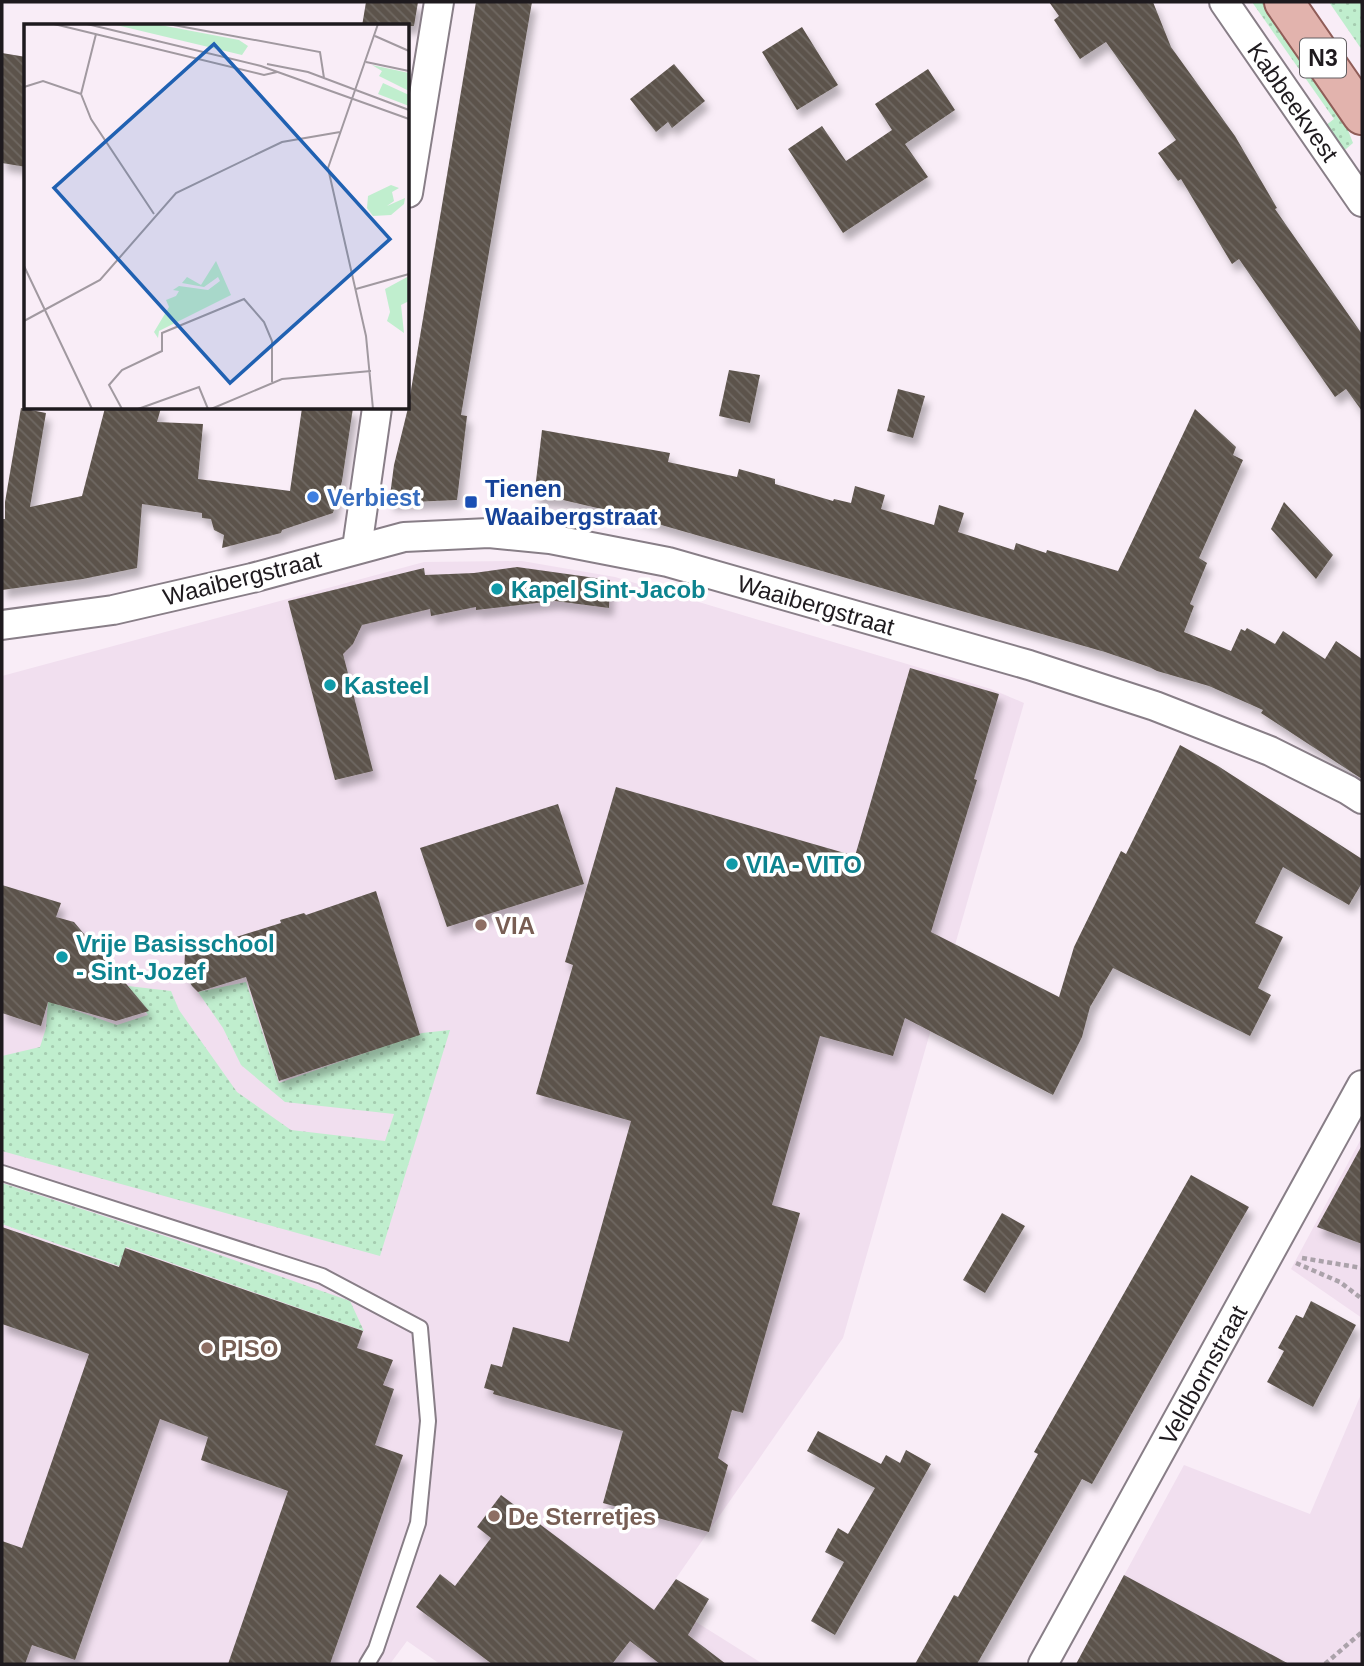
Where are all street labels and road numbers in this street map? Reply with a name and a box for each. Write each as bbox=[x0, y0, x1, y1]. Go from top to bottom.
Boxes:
street label: Kabbeekvest bbox=[1242, 37, 1344, 167]
road number: N3 bbox=[1300, 39, 1346, 78]
street label: Waaibergstraat bbox=[160, 545, 324, 611]
street label: Waaibergstraat bbox=[734, 570, 898, 640]
street label: Veldbornstraat bbox=[1154, 1300, 1252, 1449]

